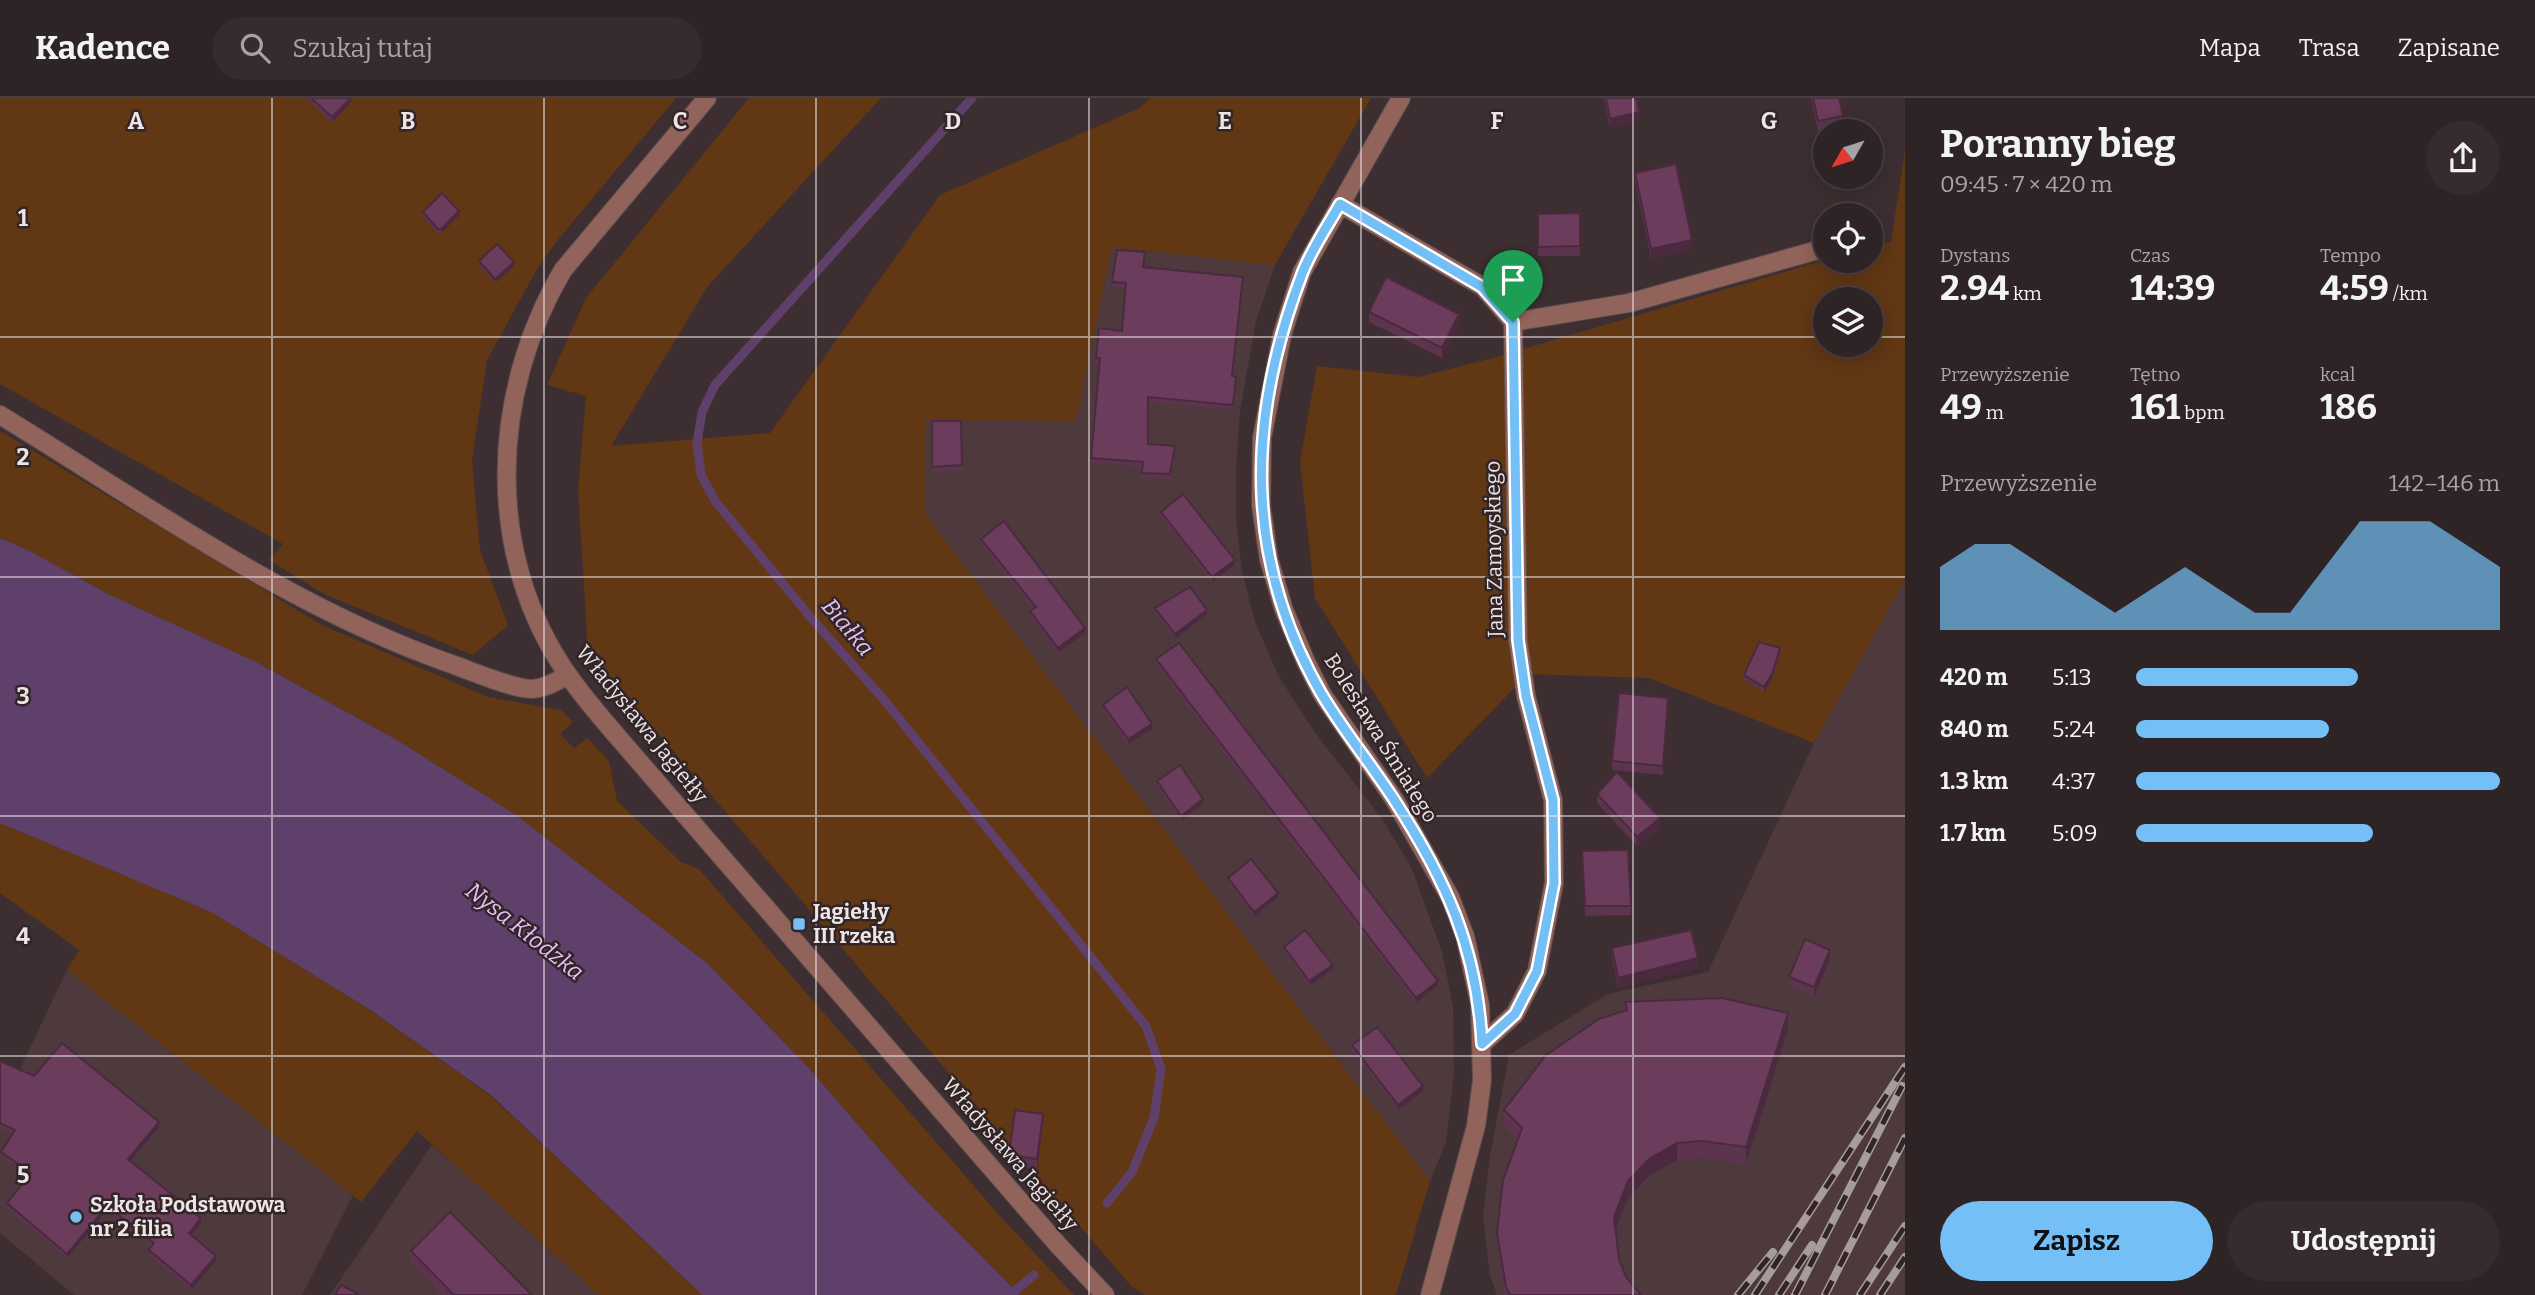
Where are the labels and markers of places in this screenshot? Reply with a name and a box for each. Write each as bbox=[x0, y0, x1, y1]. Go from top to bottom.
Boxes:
pin bbox=[1483, 250, 1543, 322]
place label: Jagiełły III rzeka bbox=[812, 899, 896, 949]
marker: Jagiełły III rzeka bbox=[791, 916, 807, 932]
place label: Szkoła Podstawowa nr 2 filia bbox=[90, 1192, 286, 1242]
marker: Szkoła Podstawowa nr 2 filia bbox=[68, 1209, 84, 1225]

